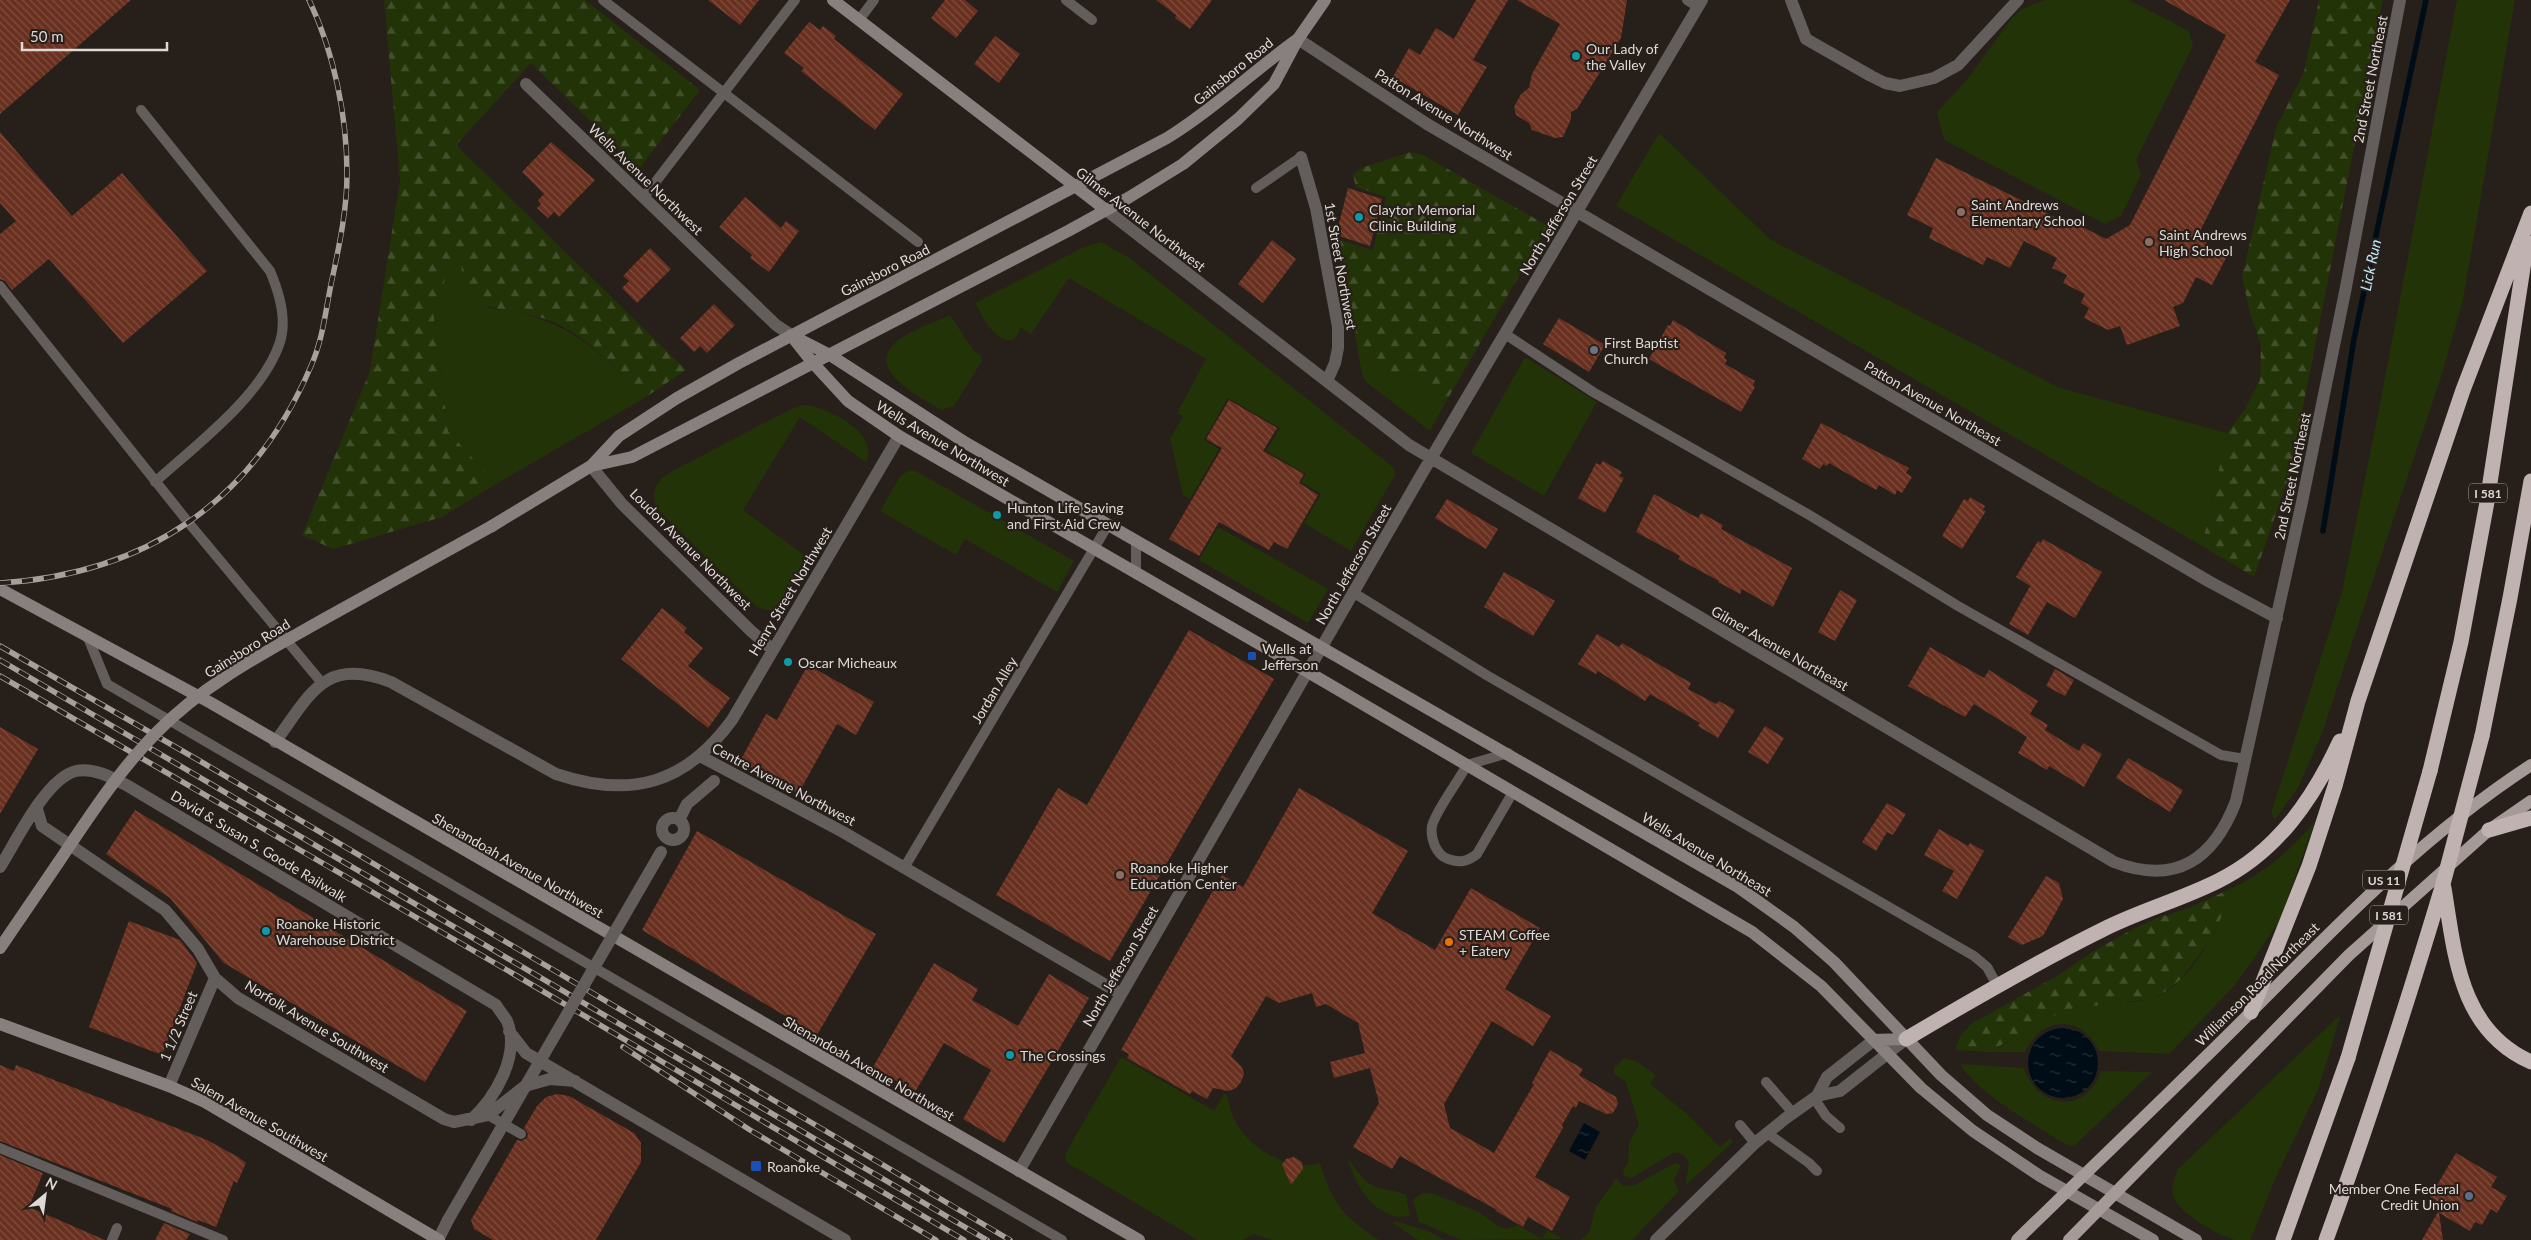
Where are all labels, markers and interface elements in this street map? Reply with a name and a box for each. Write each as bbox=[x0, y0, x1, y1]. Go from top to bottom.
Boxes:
street label: 2nd Street Northeast bbox=[2349, 14, 2391, 144]
scale bar bbox=[22, 20, 168, 52]
text: 50 m bbox=[30, 27, 64, 45]
street label: Gainsboro Road bbox=[1190, 34, 1276, 108]
place label: Our Lady of the Valley bbox=[1586, 40, 1659, 73]
marker: Our Lady of the Valley bbox=[1570, 50, 1582, 62]
street label: Patton Avenue Northwest bbox=[1372, 65, 1516, 163]
street label: Wells Avenue Northwest bbox=[585, 120, 707, 238]
street label: North Jefferson Street bbox=[1516, 152, 1600, 278]
street label: Gilmer Avenue Northwest bbox=[1073, 163, 1209, 275]
place label: Saint Andrews Elementary School bbox=[1971, 196, 2085, 229]
street label: 1st Street Northwest bbox=[1321, 201, 1361, 331]
place label: Claytor Memorial Clinic Building bbox=[1369, 201, 1475, 234]
marker: Saint Andrews Elementary School bbox=[1955, 206, 1967, 218]
marker: Claytor Memorial Clinic Building bbox=[1353, 211, 1365, 223]
place label: Saint Andrews High School bbox=[2159, 226, 2247, 259]
marker: Saint Andrews High School bbox=[2143, 236, 2155, 248]
water label: Lick Run bbox=[2356, 237, 2384, 292]
street label: Gainsboro Road bbox=[838, 240, 932, 300]
place label: First Baptist Church bbox=[1604, 334, 1678, 367]
marker: First Baptist Church bbox=[1588, 344, 1600, 356]
street label: Patton Avenue Northeast bbox=[1862, 357, 2004, 449]
street label: Wells Avenue Northwest bbox=[873, 396, 1013, 490]
street label: 2nd Street Northeast bbox=[2270, 411, 2314, 541]
road number: I 581 bbox=[2469, 483, 2507, 502]
street label: Loudon Avenue Northwest bbox=[627, 485, 755, 613]
place label: Hunton Life Saving and First Aid Crew bbox=[1007, 499, 1124, 532]
street label: North Jefferson Street bbox=[1312, 501, 1394, 627]
marker: Hunton Life Saving and First Aid Crew bbox=[991, 509, 1003, 521]
street label: Henry Street Northwest bbox=[745, 523, 835, 659]
street label: Gilmer Avenue Northeast bbox=[1708, 602, 1852, 694]
street label: Gainsboro Road bbox=[201, 615, 293, 681]
place label: Wells at Jefferson bbox=[1262, 640, 1318, 673]
marker: Wells at Jefferson bbox=[1246, 650, 1258, 662]
street label: Jordan Alley bbox=[967, 653, 1021, 726]
place label: Oscar Micheaux bbox=[798, 654, 897, 671]
marker: Oscar Micheaux bbox=[782, 656, 794, 668]
street label: Centre Avenue Northwest bbox=[709, 739, 859, 829]
street label: David & Susan S. Goode Railwalk bbox=[168, 787, 351, 906]
street label: Wells Avenue Northeast bbox=[1639, 808, 1775, 900]
street label: Shenandoah Avenue Northwest bbox=[430, 809, 606, 921]
place label: Roanoke Higher Education Center bbox=[1130, 859, 1237, 892]
marker: Roanoke Higher Education Center bbox=[1114, 869, 1126, 881]
road number: US 11 bbox=[2363, 870, 2405, 890]
street label: North Jefferson Street bbox=[1079, 903, 1161, 1029]
road number: I 581 bbox=[2370, 906, 2408, 924]
place label: Roanoke Historic Warehouse District bbox=[276, 915, 395, 948]
street label: Williamson Road Northeast bbox=[2192, 919, 2322, 1049]
marker: Roanoke Historic Warehouse District bbox=[260, 925, 272, 937]
place label: STEAM Coffee + Eatery bbox=[1459, 926, 1550, 959]
marker: STEAM Coffee + Eatery bbox=[1443, 936, 1455, 948]
street label: Norfolk Avenue Southwest bbox=[242, 976, 392, 1076]
street label: 1 1/2 Street bbox=[156, 988, 200, 1064]
street label: Shenandoah Avenue Northwest bbox=[781, 1012, 957, 1124]
place label: The Crossings bbox=[1020, 1047, 1106, 1064]
marker: The Crossings bbox=[1004, 1049, 1016, 1061]
street label: Salem Avenue Southwest bbox=[189, 1073, 331, 1165]
place label: Roanoke bbox=[767, 1158, 820, 1175]
marker: Roanoke bbox=[749, 1159, 763, 1173]
north arrow bbox=[20, 1170, 70, 1220]
text: N bbox=[43, 1173, 60, 1193]
place label: Member One Federal Credit Union bbox=[2329, 1180, 2459, 1213]
marker: Member One Federal Credit Union bbox=[2463, 1190, 2475, 1202]

